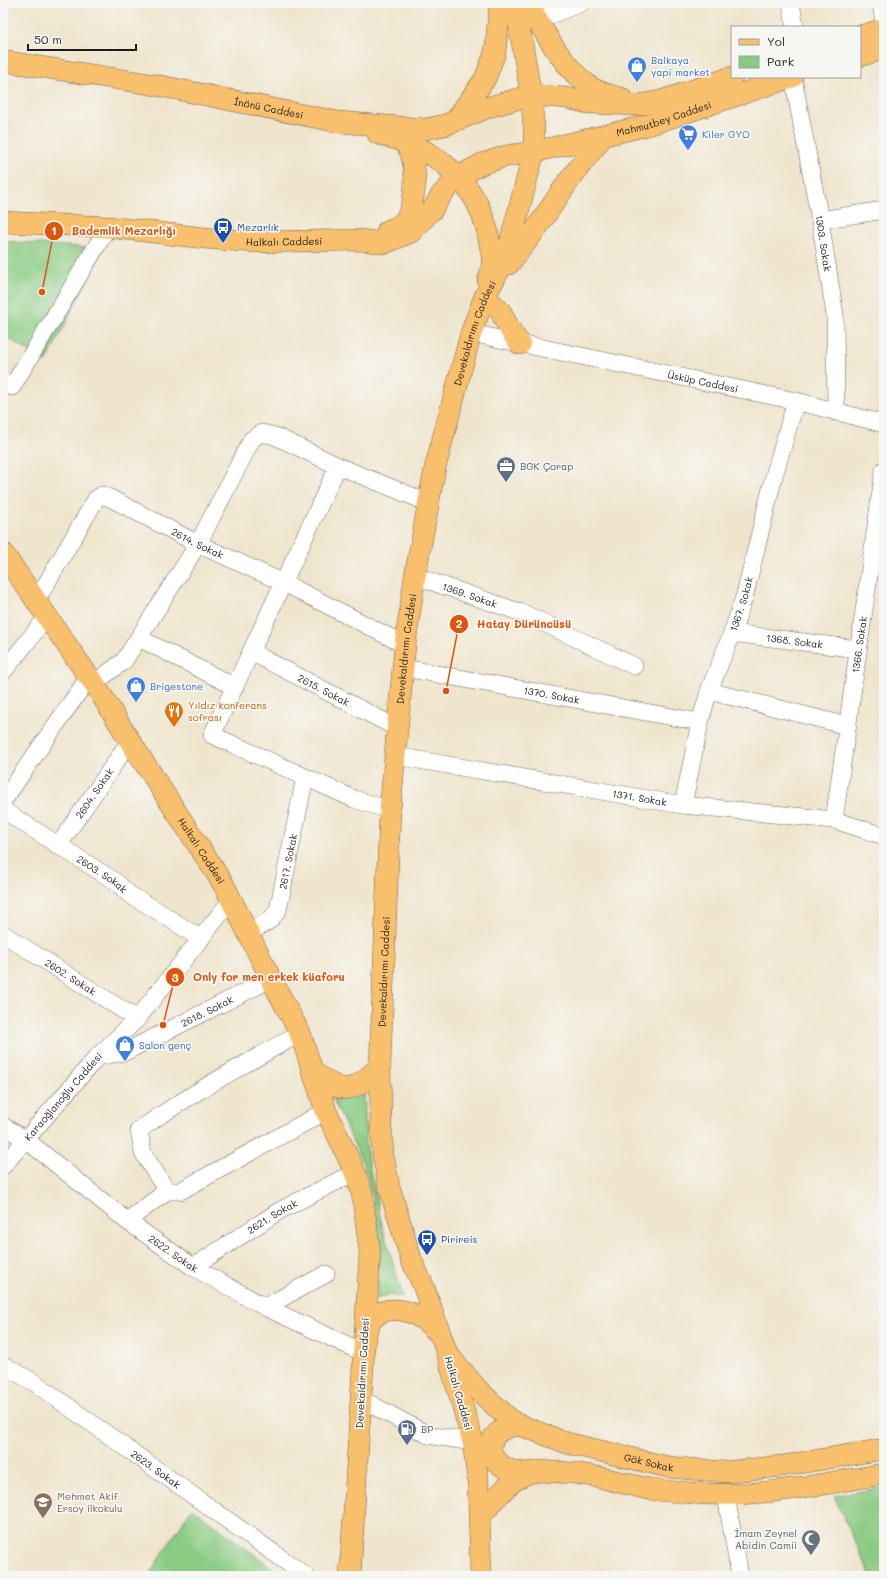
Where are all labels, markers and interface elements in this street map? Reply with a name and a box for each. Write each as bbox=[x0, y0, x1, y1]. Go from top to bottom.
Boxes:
scale bar bbox=[28, 26, 136, 52]
legend bbox=[731, 26, 861, 78]
text: 50 m bbox=[34, 31, 62, 47]
text: Yol bbox=[767, 33, 785, 49]
place label: Balkaya yapi market bbox=[651, 53, 710, 79]
text: Park bbox=[767, 53, 794, 69]
shop icon: Balkaya yapi market bbox=[626, 55, 648, 83]
street label: İnönü Caddesi bbox=[233, 94, 305, 122]
street label: Mahmutbey Caddesi bbox=[615, 97, 713, 139]
supermarket icon: Kiler GYO bbox=[677, 123, 699, 151]
place label: Kiler GYO bbox=[702, 127, 750, 141]
street label: 1303. Sokak bbox=[812, 214, 835, 272]
bus stop icon: Mezarlık bbox=[212, 216, 234, 244]
callout: Bademlik Mezarlığı bbox=[44, 219, 184, 242]
place label: Mezarlık bbox=[237, 220, 279, 234]
text: 1 bbox=[51, 222, 57, 238]
text: Bademlik Mezarlığı bbox=[72, 223, 176, 238]
street label: Halkalı Caddesi bbox=[245, 234, 322, 249]
street label: Devekaldırımı Caddesi bbox=[450, 278, 499, 387]
street label: Üsküp Caddesi bbox=[666, 367, 740, 396]
office icon: BGK Çorap bbox=[495, 455, 517, 483]
place label: BGK Çorap bbox=[520, 459, 573, 473]
street label: 2614. Sokak bbox=[169, 524, 226, 562]
street label: 1367. Sokak bbox=[726, 575, 756, 633]
street label: 1369. Sokak bbox=[441, 579, 499, 611]
street label: Devekaldırımı Caddesi bbox=[393, 593, 419, 704]
callout: Hatay Dürüncüsü bbox=[449, 612, 579, 635]
text: 2 bbox=[456, 615, 463, 631]
text: Hatay Dürüncüsü bbox=[477, 616, 571, 631]
street label: 1366. Sokak bbox=[848, 616, 870, 674]
street label: 1368. Sokak bbox=[765, 630, 824, 651]
street label: 2615. Sokak bbox=[295, 671, 352, 709]
shop icon: Brigestone bbox=[125, 675, 147, 703]
place label: Brigestone bbox=[150, 679, 203, 693]
street label: 1370. Sokak bbox=[522, 683, 581, 707]
place label: Yıldız konferans sofrası bbox=[188, 698, 267, 724]
restaurant icon: Yıldız konferans sofrası bbox=[163, 700, 185, 728]
street label: 2604. Sokak bbox=[72, 765, 116, 821]
street label: 1371. Sokak bbox=[611, 786, 668, 809]
street label: Halkalı Caddesi bbox=[175, 815, 228, 887]
street label: 2617. Sokak bbox=[275, 833, 300, 890]
street label: 2603. Sokak bbox=[74, 852, 130, 896]
street label: Devekaldırımı Caddesi bbox=[375, 916, 393, 1027]
street label: 2602. Sokak bbox=[42, 955, 99, 998]
callout: Only for men erkek küaforu bbox=[165, 966, 353, 989]
text: 3 bbox=[171, 969, 179, 985]
text: Only for men erkek küaforu bbox=[193, 969, 345, 984]
street label: 2618. Sokak bbox=[178, 992, 235, 1030]
shop icon: Salon genç bbox=[114, 1034, 136, 1062]
place label: Salon genç bbox=[139, 1038, 192, 1052]
street label: Karaoğlanoğlu Caddesi bbox=[21, 1049, 105, 1144]
street label: 2621. Sokak bbox=[244, 1196, 300, 1237]
bus stop icon: Pirireis bbox=[416, 1228, 438, 1256]
street label: 2622. Sokak bbox=[146, 1231, 201, 1275]
place label: Pirireis bbox=[441, 1232, 478, 1246]
street label: Devekaldırımı Caddesi bbox=[352, 1317, 372, 1429]
street label: Halkalı Caddesi bbox=[442, 1354, 476, 1432]
fuel station icon: BP bbox=[396, 1418, 418, 1446]
place label: BP bbox=[421, 1422, 433, 1436]
street label: 2623. Sokak bbox=[128, 1447, 183, 1491]
street label: Gök Sokak bbox=[623, 1450, 674, 1474]
place label: Mehmet Akif Ersoy ilkokulu bbox=[57, 1489, 123, 1515]
school or university icon: Mehmet Akif Ersoy ilkokulu bbox=[32, 1491, 54, 1519]
place label: İmam Zeynel Abidin Camii bbox=[735, 1526, 797, 1552]
mosque icon: İmam Zeynel Abidin Camii bbox=[800, 1528, 822, 1556]

